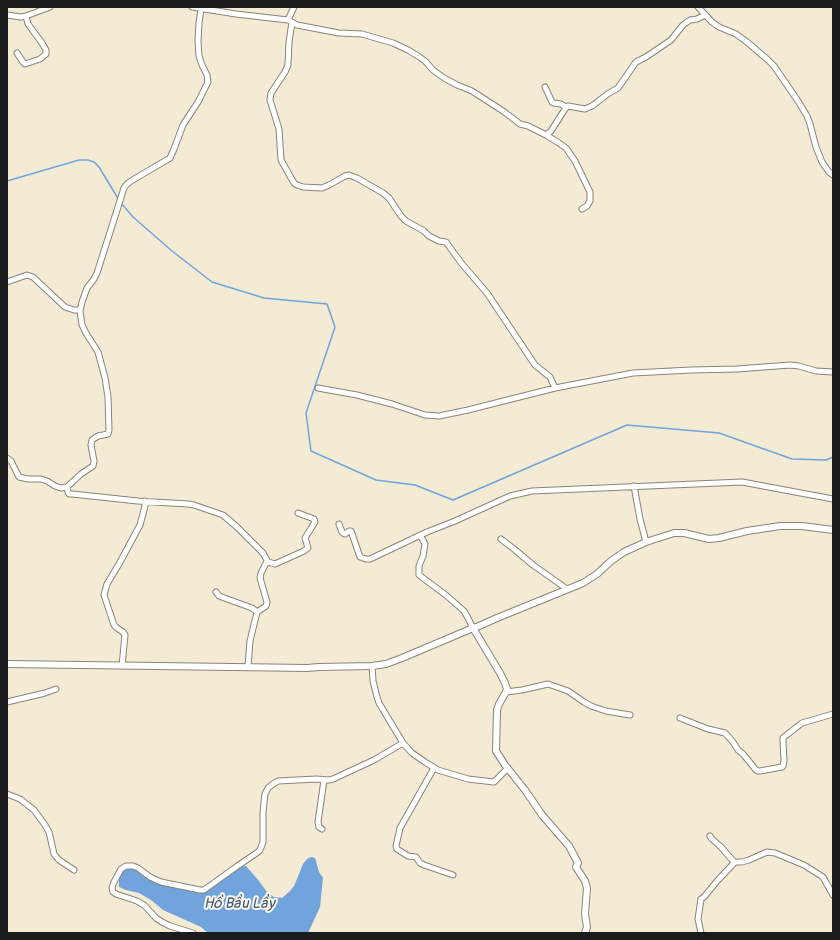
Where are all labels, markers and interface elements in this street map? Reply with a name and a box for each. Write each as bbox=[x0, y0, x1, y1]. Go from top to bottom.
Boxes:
water label: Hồ Bầu Lầy bbox=[204, 895, 274, 913]

